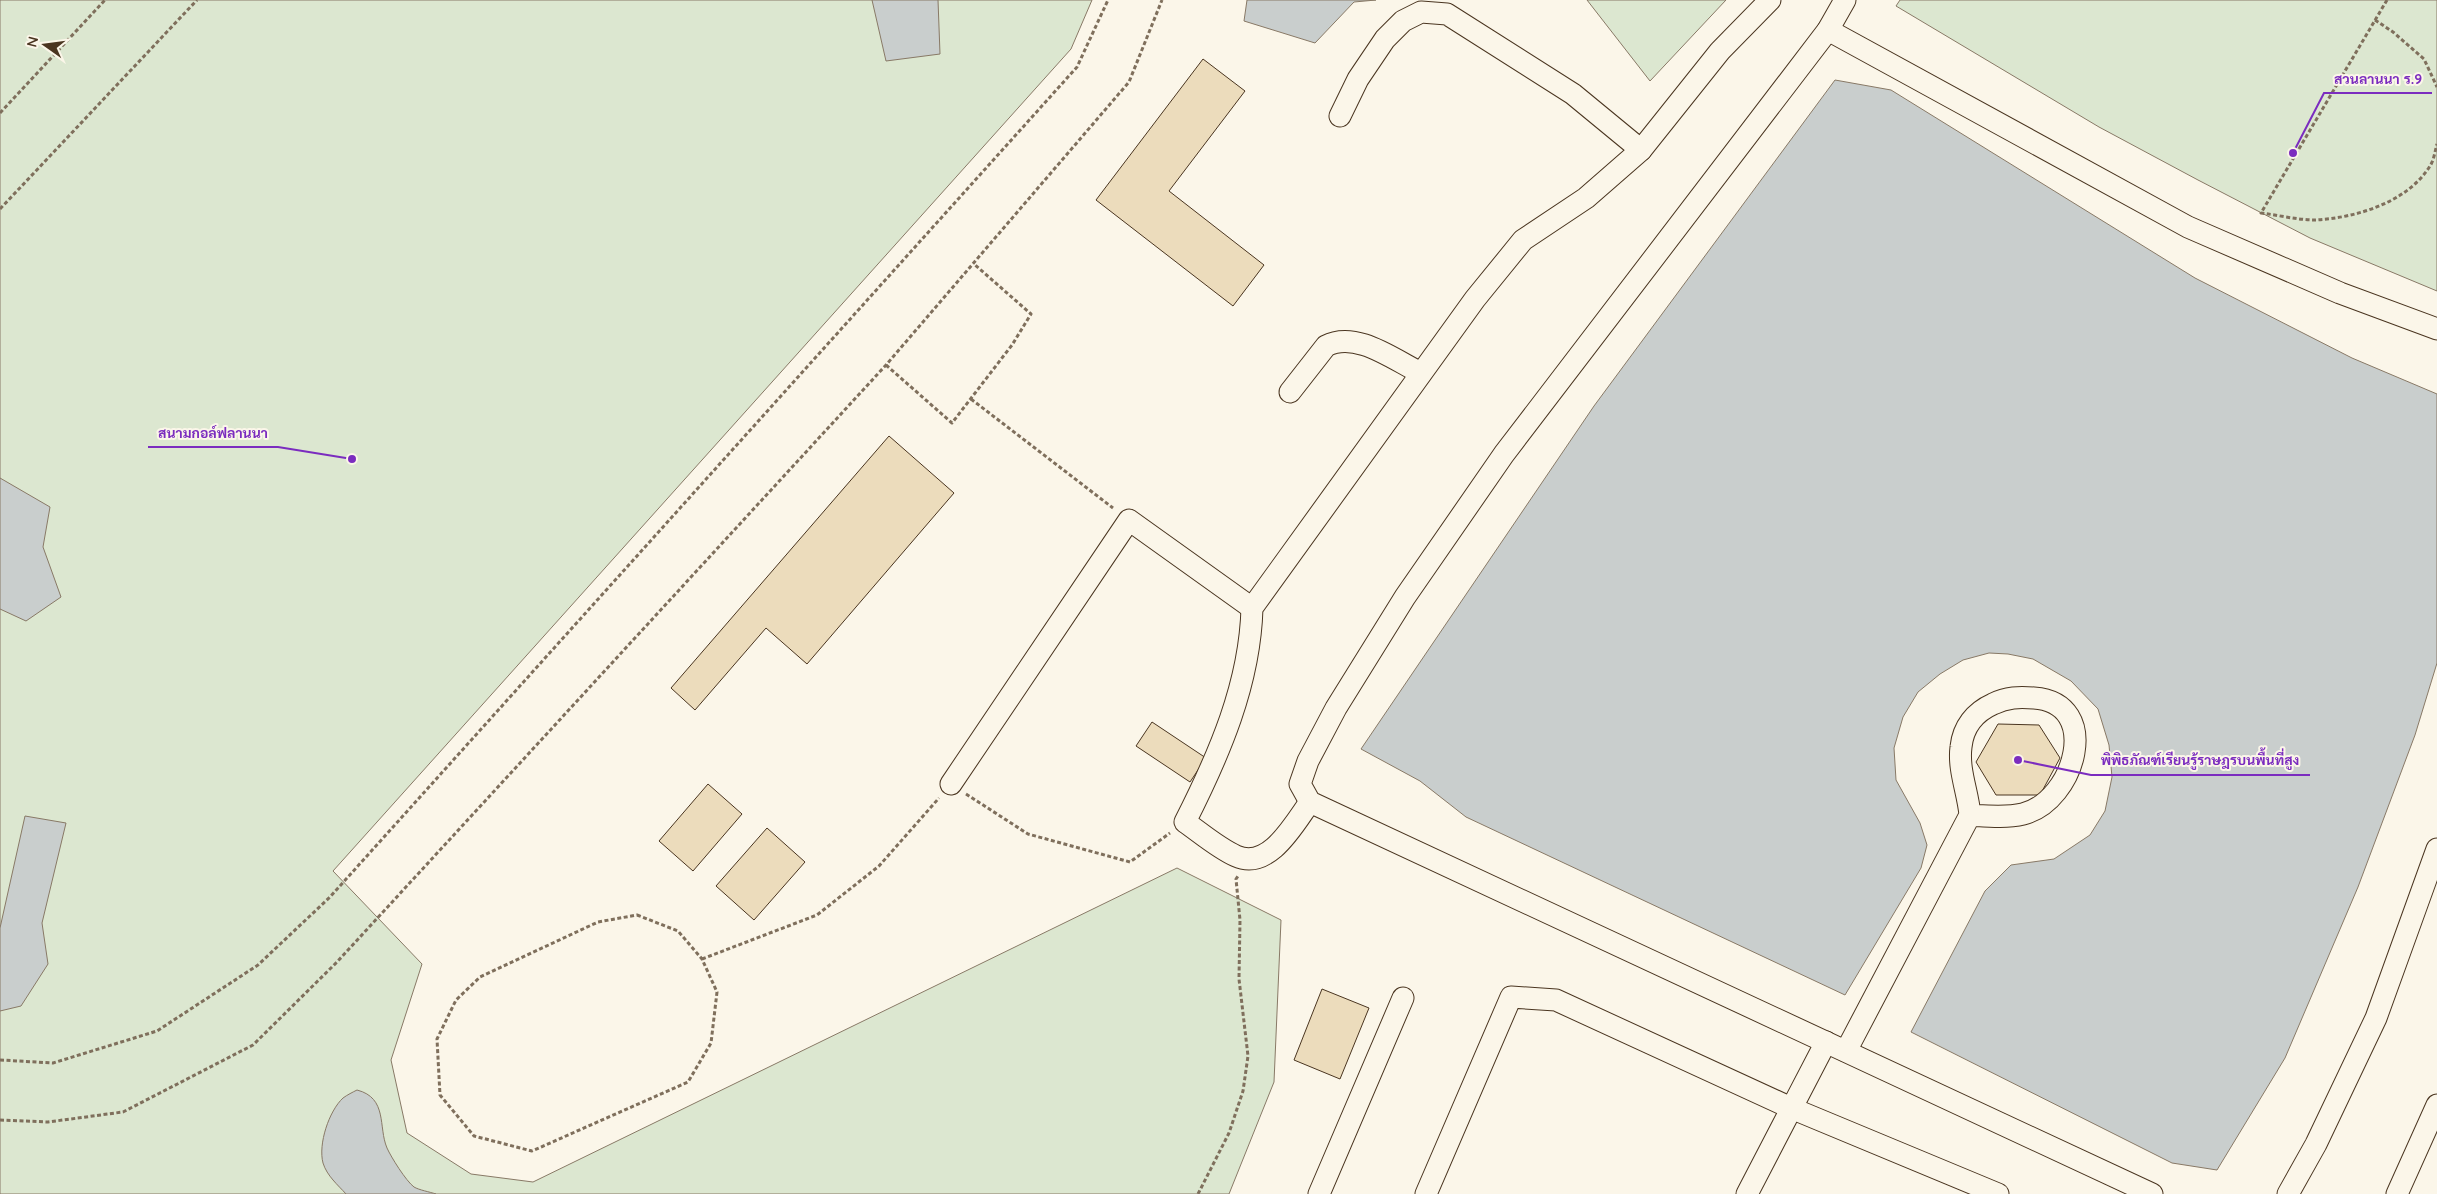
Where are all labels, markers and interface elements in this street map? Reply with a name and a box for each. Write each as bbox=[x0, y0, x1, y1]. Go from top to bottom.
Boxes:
north arrow bbox=[20, 20, 70, 70]
text: N bbox=[22, 35, 42, 49]
callout: สวนลานนา ร.9 bbox=[2324, 64, 2432, 93]
text: สวนลานนา ร.9 bbox=[2334, 70, 2422, 88]
callout: สนามกอล์ฟลานนา bbox=[148, 418, 278, 447]
text: สนามกอล์ฟลานนา bbox=[158, 424, 268, 442]
callout: พิพิธภัณฑ์เรียนรู้ราษฎรบนพื้นที่สูง bbox=[2091, 746, 2310, 775]
text: พิพิธภัณฑ์เรียนรู้ราษฎรบนพื้นที่สูง bbox=[2101, 747, 2299, 771]

